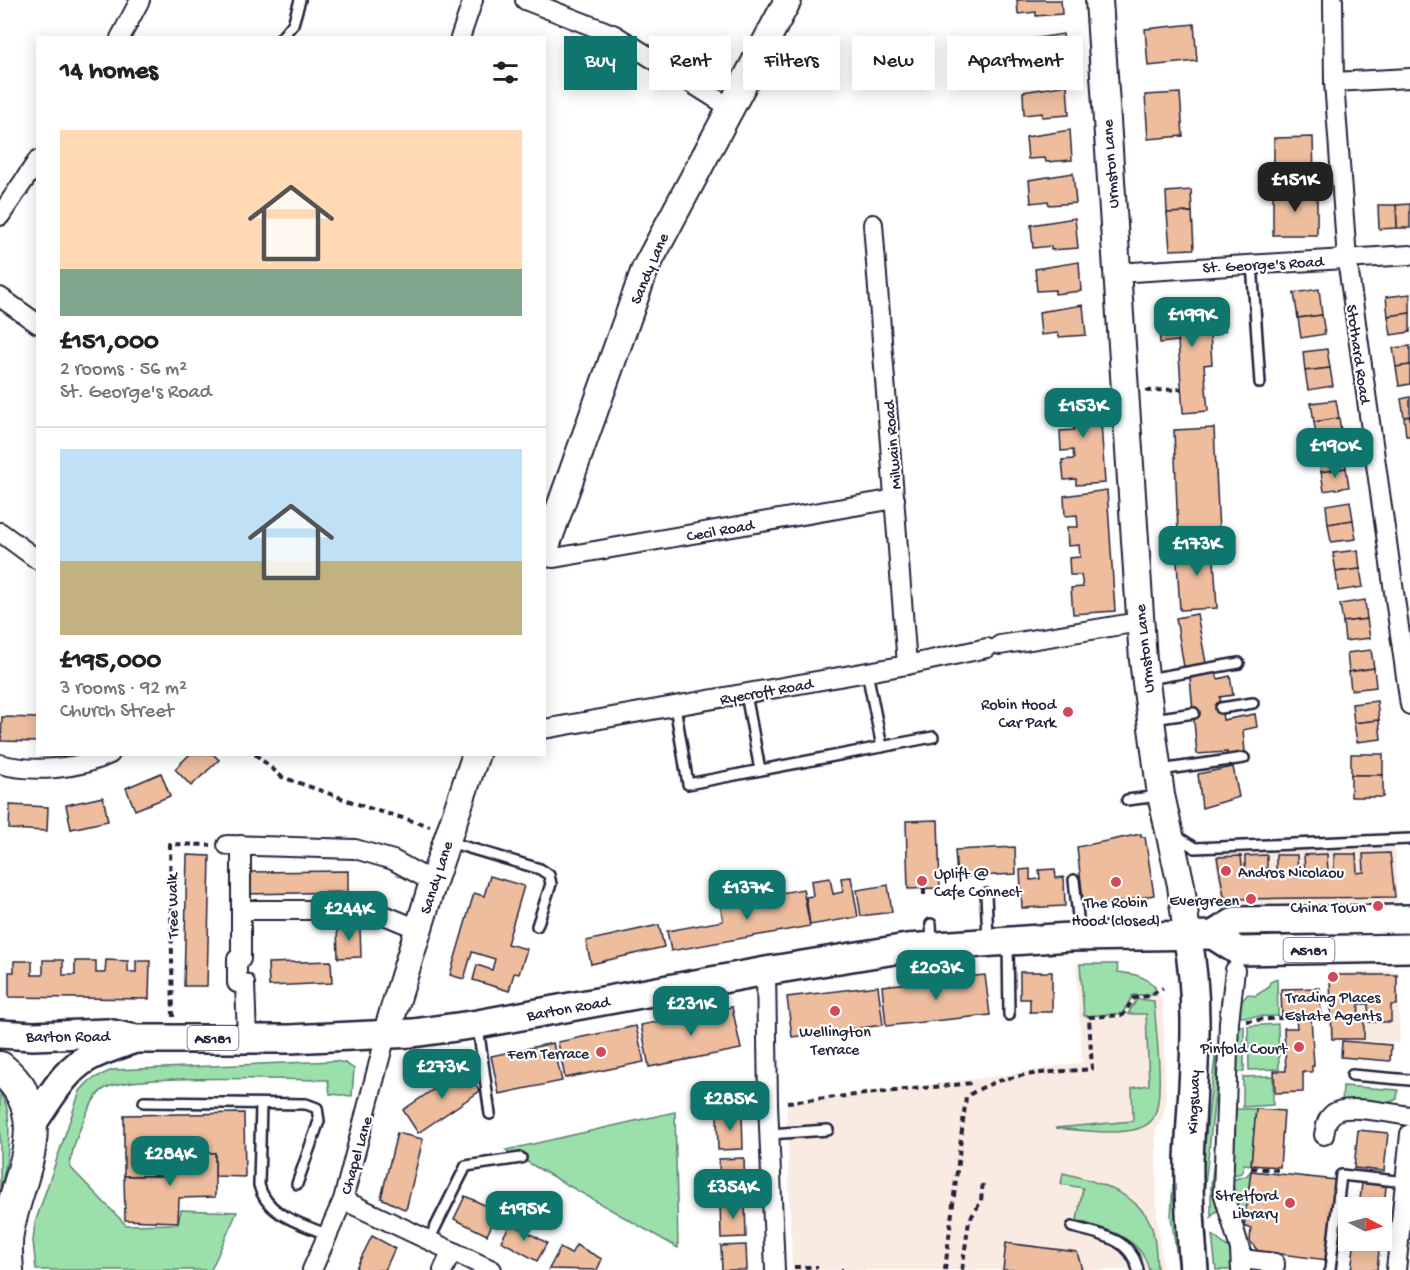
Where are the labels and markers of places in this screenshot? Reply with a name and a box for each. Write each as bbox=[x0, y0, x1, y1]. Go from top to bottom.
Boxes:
pin: £151K bbox=[1253, 162, 1337, 213]
pin: £199K bbox=[1150, 297, 1234, 348]
pin: £153K bbox=[1041, 388, 1125, 439]
pin: £190K bbox=[1293, 428, 1377, 479]
pin: £173K bbox=[1155, 526, 1239, 577]
place label: Robin Hood Car Park bbox=[981, 697, 1058, 734]
marker: Robin Hood Car Park bbox=[1061, 705, 1075, 719]
marker: Andros Nicolaou bbox=[1219, 864, 1233, 878]
place label: Andros Nicolaou bbox=[1238, 865, 1344, 884]
place label: Uplift @ Cafe Connect bbox=[934, 866, 1022, 903]
pin: £137K bbox=[705, 870, 789, 921]
marker: Uplift @ Cafe Connect bbox=[915, 874, 929, 888]
marker: The Robin Hood (closed) bbox=[1109, 875, 1123, 889]
pin: £244K bbox=[307, 891, 391, 942]
marker: Evergreen bbox=[1244, 892, 1258, 906]
place label: Evergreen bbox=[1169, 893, 1239, 912]
place label: The Robin Hood (closed) bbox=[1072, 895, 1160, 932]
marker: China Town bbox=[1371, 899, 1385, 913]
place label: China Town bbox=[1291, 900, 1366, 919]
pin: £203K bbox=[894, 950, 978, 1001]
marker: Trading Places Estate Agents bbox=[1326, 970, 1340, 984]
pin: £231K bbox=[649, 986, 733, 1037]
place label: Trading Places Estate Agents bbox=[1285, 990, 1382, 1027]
marker: Wellington Terrace bbox=[828, 1004, 842, 1018]
place label: Wellington Terrace bbox=[799, 1024, 871, 1061]
marker: Pinfold Court bbox=[1292, 1040, 1306, 1054]
place label: Pinfold Court bbox=[1200, 1041, 1288, 1060]
marker: Fern Terrace bbox=[594, 1045, 608, 1059]
place label: Fern Terrace bbox=[506, 1046, 590, 1065]
pin: £273K bbox=[400, 1049, 484, 1100]
pin: £285K bbox=[688, 1081, 772, 1132]
pin: £284K bbox=[128, 1136, 212, 1187]
pin: £354K bbox=[691, 1169, 775, 1220]
place label: Stretford Library bbox=[1215, 1188, 1280, 1225]
pin: £195K bbox=[482, 1191, 566, 1242]
marker: Stretford Library bbox=[1283, 1196, 1297, 1210]

